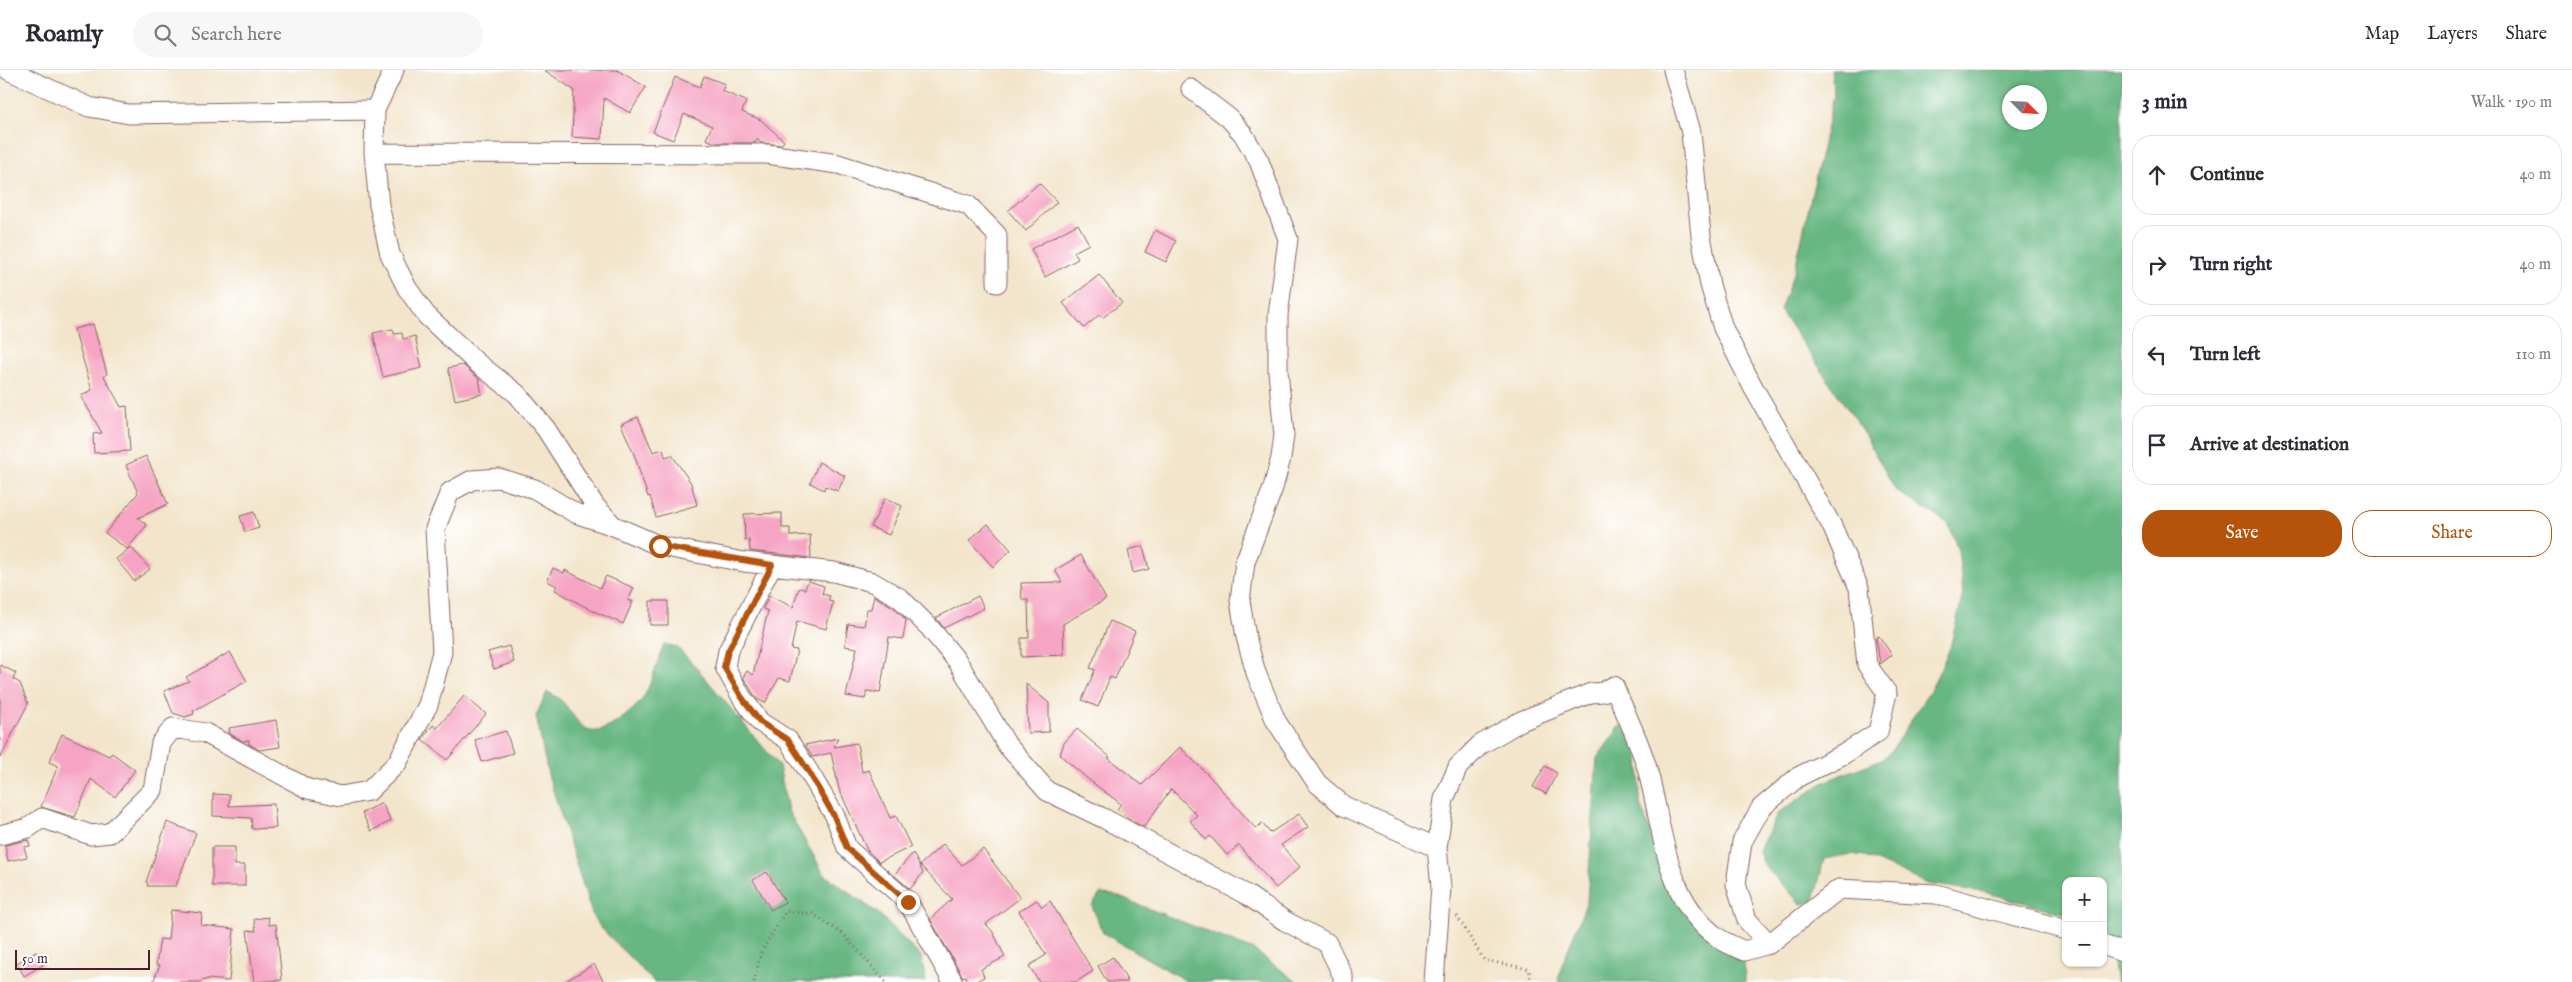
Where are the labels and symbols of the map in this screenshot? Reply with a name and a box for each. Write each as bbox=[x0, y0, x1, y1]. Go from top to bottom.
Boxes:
north arrow bbox=[2002, 85, 2047, 130]
route start bbox=[649, 535, 672, 558]
route end bbox=[897, 891, 920, 914]
scale bar bbox=[15, 947, 150, 970]

